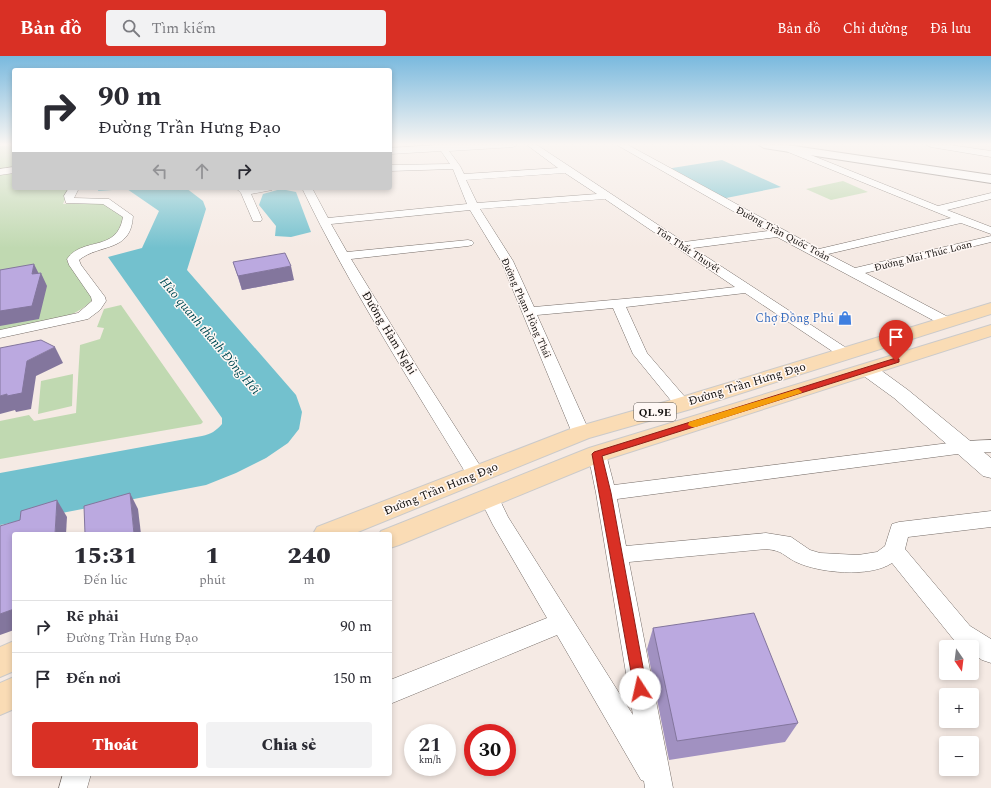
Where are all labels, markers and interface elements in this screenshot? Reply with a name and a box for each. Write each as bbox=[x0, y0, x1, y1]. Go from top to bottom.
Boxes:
search box bbox=[106, 10, 386, 46]
text: Bản đồ bbox=[20, 14, 82, 43]
icon: search bbox=[120, 17, 142, 39]
text: Tìm kiếm bbox=[152, 17, 216, 40]
text: Bản đồ bbox=[777, 18, 821, 39]
text: Chỉ đường bbox=[843, 18, 908, 39]
text: Đã lưu bbox=[930, 18, 971, 39]
text: 90 m bbox=[98, 75, 162, 118]
icon: right bbox=[32, 84, 84, 136]
text: Đường Trần Hưng Đạo bbox=[98, 114, 281, 141]
icon: left bbox=[149, 160, 171, 182]
icon: ahead bbox=[191, 160, 213, 182]
icon: right bbox=[233, 160, 255, 182]
street label: Đường Trần Quốc Toản bbox=[733, 202, 833, 266]
street label: Tôn Thất Thuyết bbox=[652, 223, 724, 277]
street label: Đường Mai Thúc Loan bbox=[872, 236, 974, 276]
street label: Đường Phạm Hồng Thái bbox=[497, 255, 555, 361]
water label: Hào quanh thành Đồng Hới bbox=[155, 273, 265, 399]
street label: Đường Hàm Nghi bbox=[356, 288, 422, 379]
place label: Chợ Đồng Phú bbox=[755, 309, 834, 328]
shop icon: Chợ Đồng Phú bbox=[837, 310, 853, 326]
pin bbox=[879, 320, 913, 361]
icon: arrive bbox=[885, 326, 907, 348]
street label: Đường Trần Hưng Đạo bbox=[686, 357, 808, 411]
road number: QL.9E bbox=[634, 403, 676, 421]
street label: Đường Trần Hưng Đạo bbox=[381, 457, 501, 521]
text: 15:31 bbox=[73, 538, 138, 574]
text: 1 bbox=[205, 538, 220, 574]
text: 240 bbox=[287, 538, 331, 574]
text: Đến lúc bbox=[83, 570, 128, 590]
text: phút bbox=[199, 570, 226, 590]
text: m bbox=[303, 570, 315, 590]
text: Rẽ phải bbox=[66, 605, 119, 628]
text: 90 m bbox=[340, 615, 372, 638]
icon: right bbox=[32, 616, 54, 638]
text: Đường Trần Hưng Đạo bbox=[66, 628, 198, 648]
north arrow bbox=[939, 640, 979, 680]
map controls bbox=[939, 640, 979, 776]
text: Đến nơi bbox=[66, 667, 121, 690]
text: 150 m bbox=[333, 667, 372, 690]
icon: arrive bbox=[32, 668, 54, 690]
position arrow bbox=[619, 668, 661, 710]
button: + bbox=[939, 688, 979, 728]
button: Thoát bbox=[32, 722, 198, 768]
button: Chia sẻ bbox=[206, 722, 372, 768]
speed limit sign: 30 bbox=[464, 724, 516, 776]
text: 21 bbox=[419, 730, 441, 760]
button: − bbox=[939, 736, 979, 776]
text: km/h bbox=[419, 752, 441, 768]

